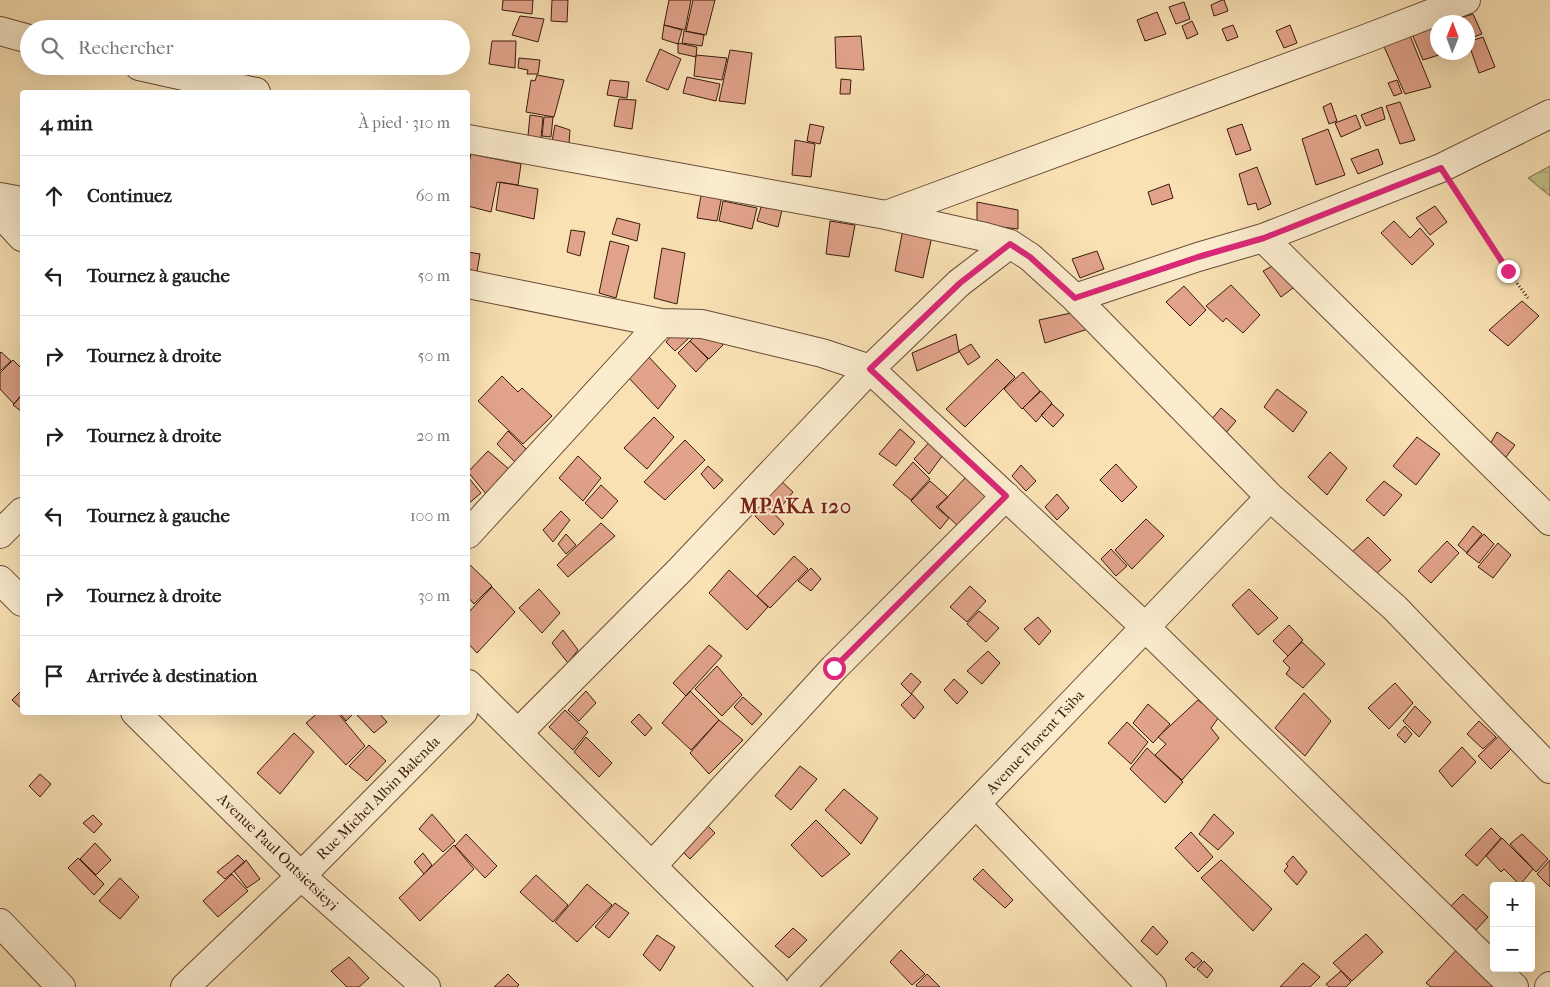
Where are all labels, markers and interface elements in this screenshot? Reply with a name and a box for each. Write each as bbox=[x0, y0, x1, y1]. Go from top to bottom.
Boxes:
north arrow bbox=[1430, 15, 1475, 60]
search box bbox=[20, 20, 470, 75]
icon: search bbox=[38, 34, 66, 62]
text: Rechercher bbox=[78, 37, 174, 59]
text: 4 min bbox=[40, 111, 93, 135]
text: À pied · 310 m bbox=[359, 113, 450, 132]
icon: ahead bbox=[40, 182, 68, 210]
text: Continuez bbox=[87, 185, 172, 207]
text: 60 m bbox=[416, 186, 450, 205]
route end bbox=[1497, 260, 1520, 283]
icon: left bbox=[40, 262, 68, 290]
text: Tournez à gauche bbox=[87, 265, 230, 287]
text: 50 m bbox=[418, 266, 450, 285]
icon: right bbox=[40, 342, 68, 370]
text: Tournez à droite bbox=[87, 345, 221, 367]
text: 50 m bbox=[418, 346, 450, 365]
icon: right bbox=[40, 422, 68, 450]
text: Tournez à droite bbox=[87, 425, 221, 447]
text: 20 m bbox=[416, 426, 450, 445]
district label: MPAKA 120 bbox=[739, 495, 852, 518]
icon: left bbox=[40, 502, 68, 530]
text: Tournez à gauche bbox=[87, 505, 230, 527]
text: 100 m bbox=[410, 506, 450, 525]
icon: right bbox=[40, 582, 68, 610]
text: Tournez à droite bbox=[87, 585, 221, 607]
text: 30 m bbox=[418, 586, 450, 605]
route start bbox=[823, 657, 846, 680]
icon: arrive bbox=[40, 662, 68, 690]
text: Arrivée à destination bbox=[87, 665, 257, 687]
street label: Avenue Florent Tsiba bbox=[981, 685, 1089, 799]
street label: Rue Michel Albin Balenda bbox=[313, 732, 444, 863]
street label: Avenue Paul Ontsietsieyi bbox=[213, 789, 343, 915]
map controls bbox=[1490, 882, 1535, 972]
button: + bbox=[1490, 882, 1535, 927]
button: − bbox=[1490, 927, 1535, 972]

